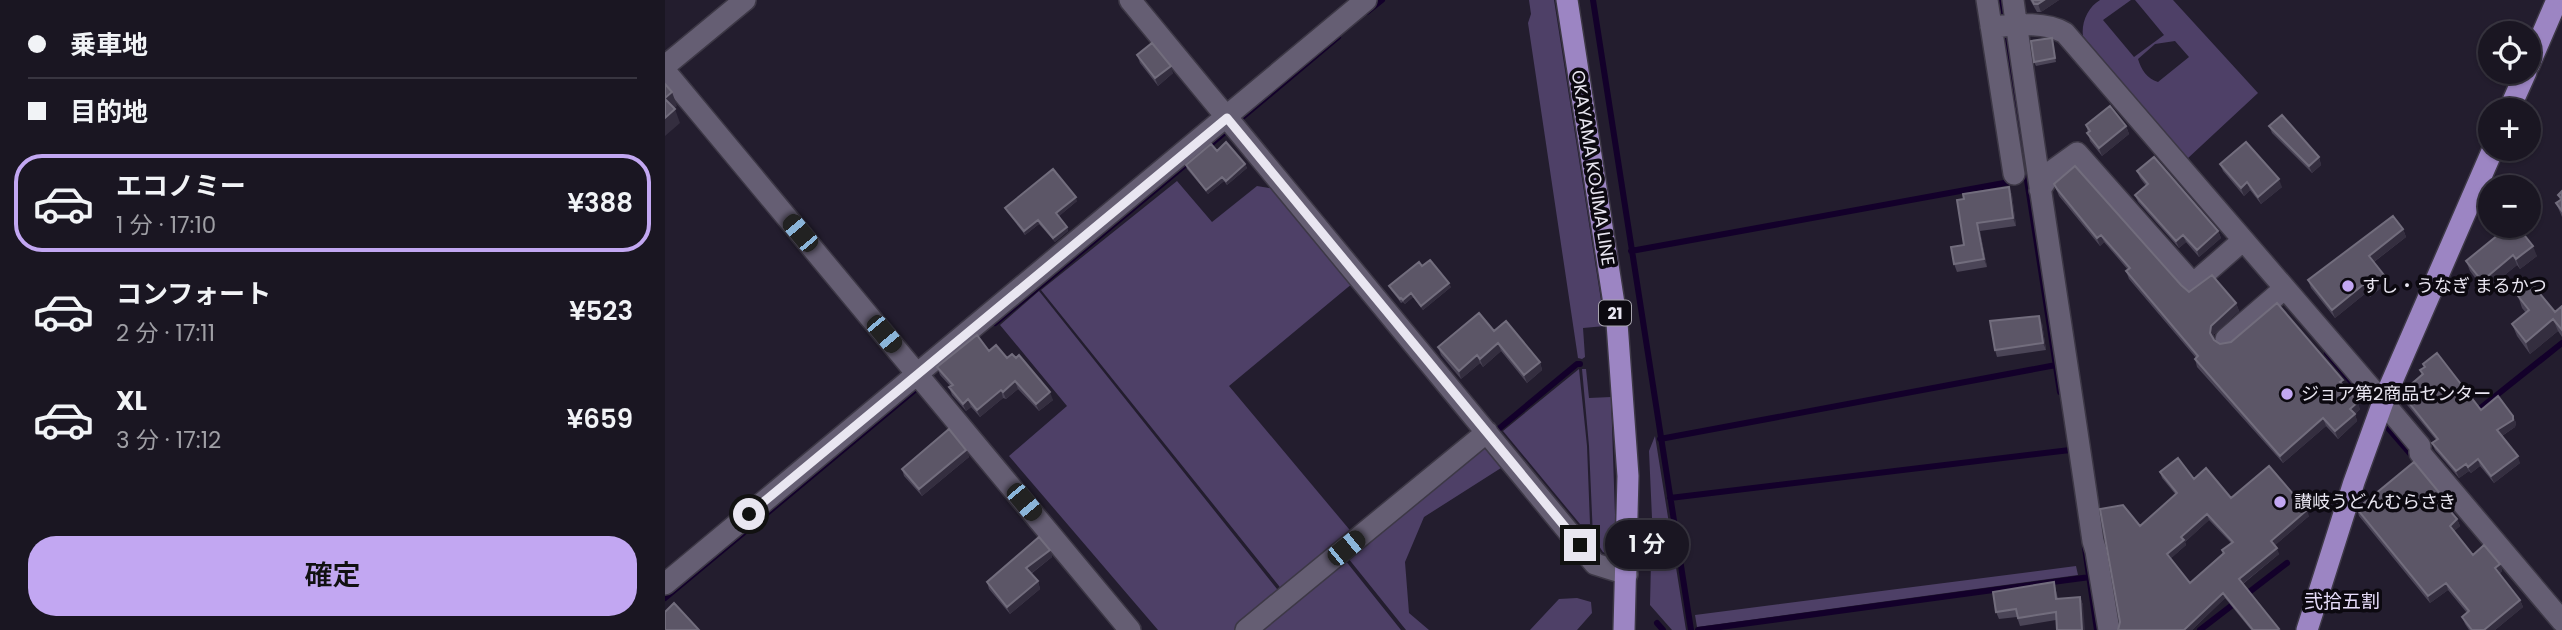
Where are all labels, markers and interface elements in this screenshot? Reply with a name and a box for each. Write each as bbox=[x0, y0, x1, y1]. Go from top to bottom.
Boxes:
map controls bbox=[2478, 21, 2541, 238]
button: locate bbox=[2478, 21, 2541, 84]
text: 乗車地 bbox=[70, 27, 148, 63]
street label: OKAYAMA KOJIMA LINE bbox=[1566, 68, 1621, 267]
text: 目的地 bbox=[70, 94, 148, 130]
button: + bbox=[2478, 98, 2541, 161]
text: エコノミー bbox=[116, 168, 246, 204]
icon: car bbox=[32, 172, 95, 235]
button: − bbox=[2478, 175, 2541, 238]
text: ¥388 bbox=[567, 185, 633, 221]
text: 1 分 · 17:10 bbox=[116, 209, 216, 241]
car bbox=[779, 210, 822, 256]
place label: すし・うなぎ まるかつ bbox=[2362, 273, 2547, 298]
text: コンフォート bbox=[116, 276, 271, 312]
marker: すし・うなぎ まるかつ bbox=[2340, 278, 2356, 294]
icon: car bbox=[32, 280, 95, 343]
text: ¥523 bbox=[569, 293, 633, 329]
road number: 21 bbox=[1599, 300, 1631, 326]
car bbox=[863, 311, 906, 357]
text: 2 分 · 17:11 bbox=[116, 317, 215, 349]
place label: ジョア第2商品センター bbox=[2301, 381, 2491, 406]
text: XL bbox=[116, 383, 147, 419]
marker: ジョア第2商品センター bbox=[2279, 386, 2295, 402]
icon: car bbox=[32, 388, 95, 451]
text: ¥659 bbox=[567, 401, 633, 437]
text: 3 分 · 17:12 bbox=[116, 424, 221, 456]
car bbox=[1003, 479, 1046, 525]
place label: 讃岐うどんむらさき bbox=[2294, 489, 2456, 514]
marker: 讃岐うどんむらさき bbox=[2272, 494, 2288, 510]
route start bbox=[733, 498, 765, 530]
callout: 1 分 bbox=[1605, 520, 1689, 570]
car bbox=[1324, 527, 1369, 569]
text: 1 分 bbox=[1629, 528, 1665, 560]
route end bbox=[1564, 529, 1596, 561]
button: 確定 bbox=[28, 536, 637, 616]
district label: 弐拾五割 bbox=[2304, 588, 2380, 615]

